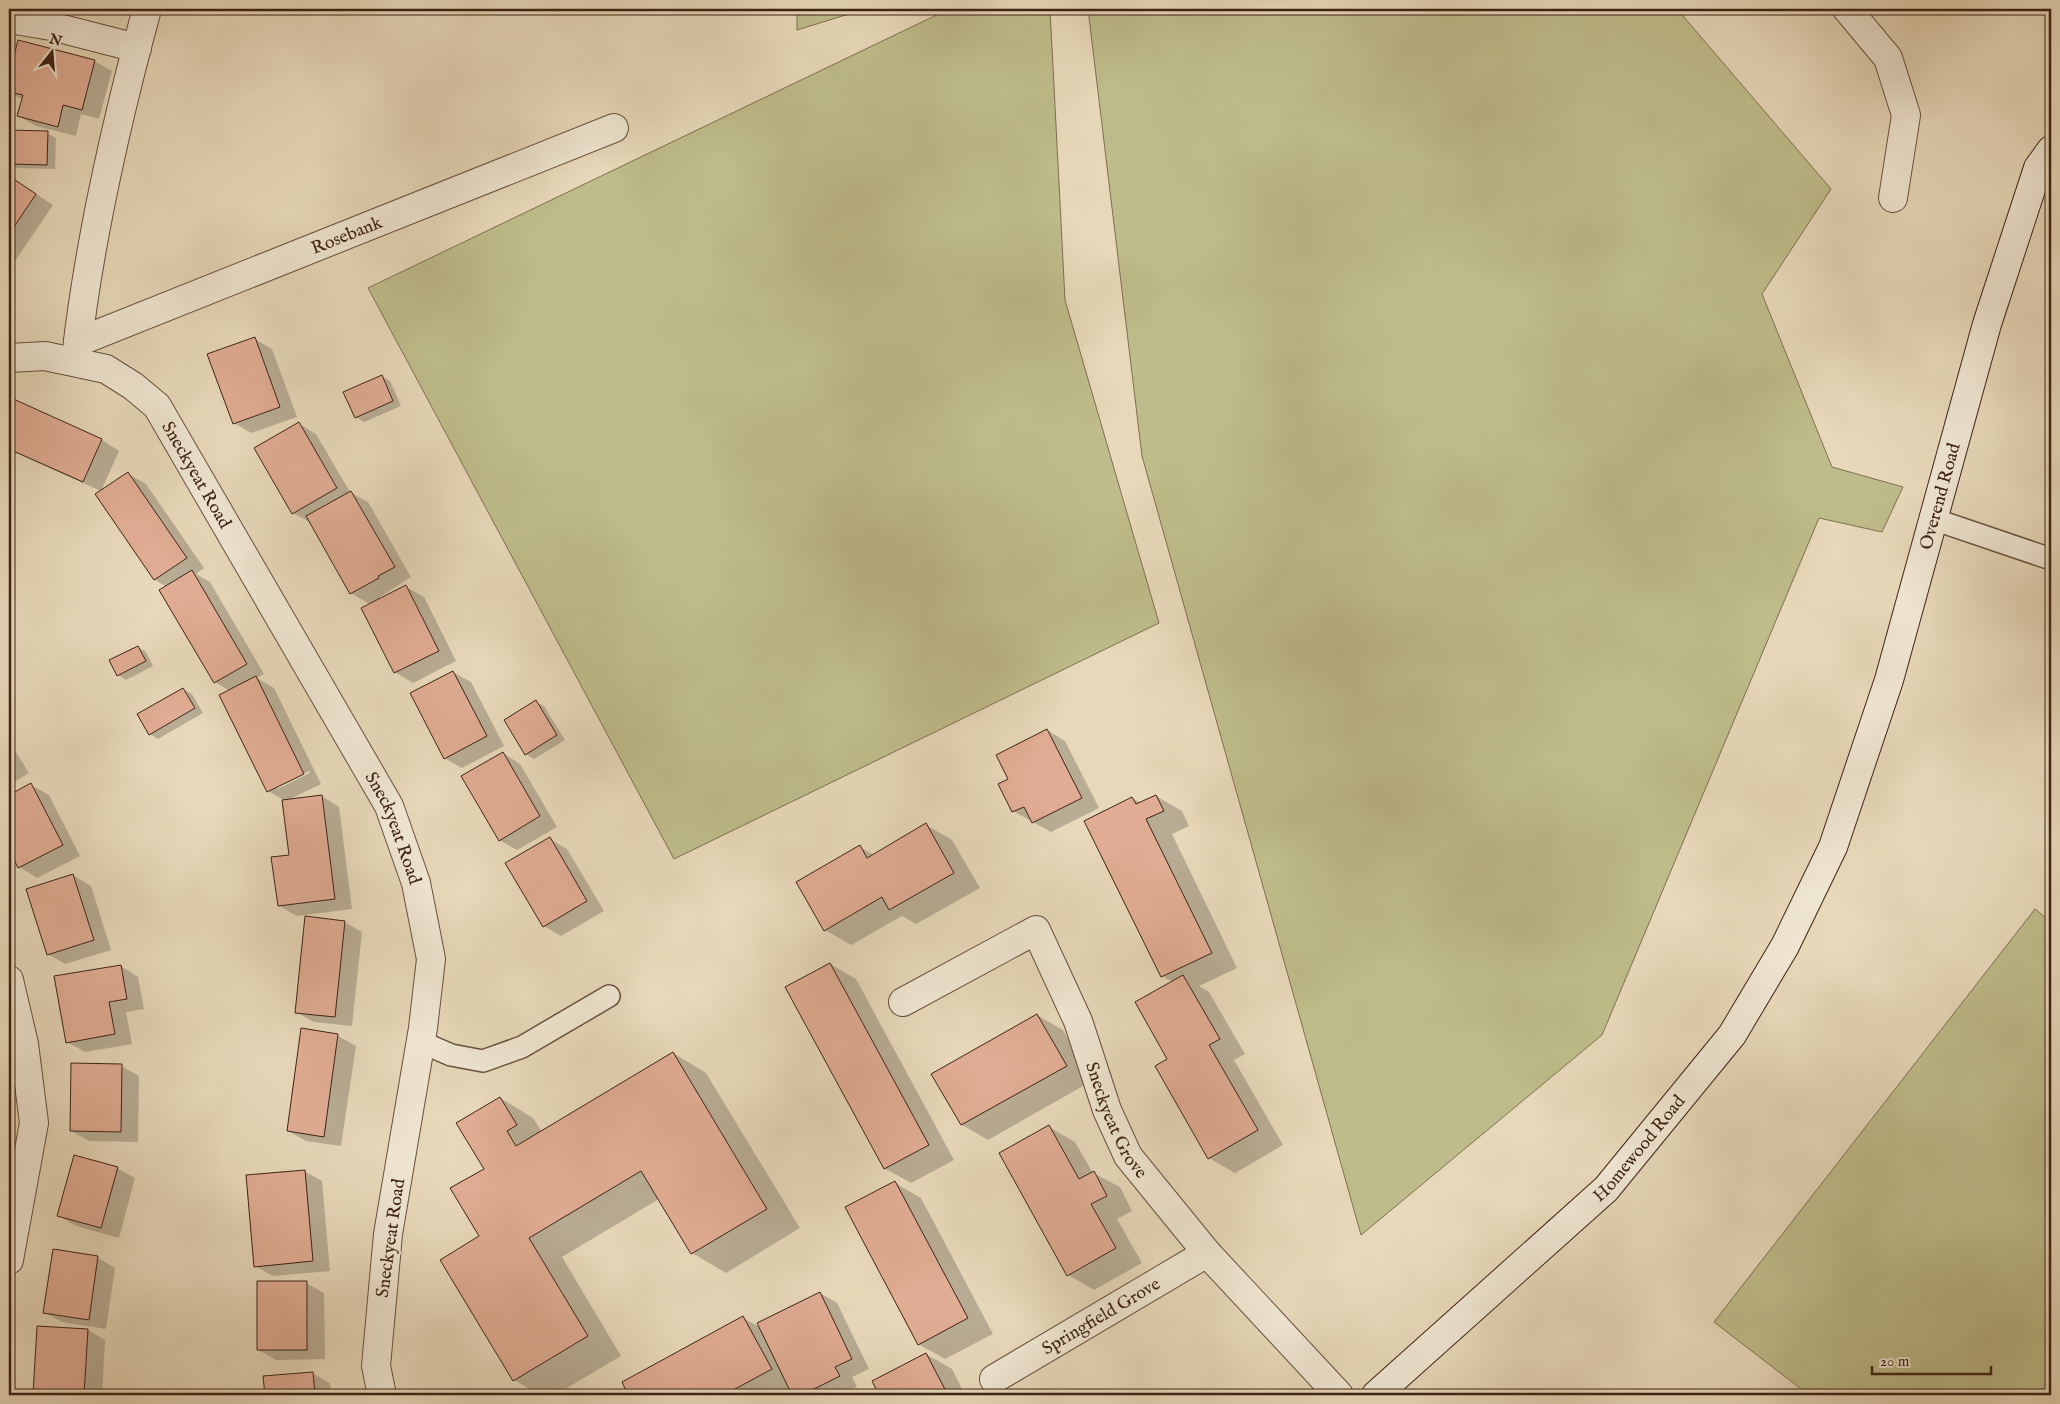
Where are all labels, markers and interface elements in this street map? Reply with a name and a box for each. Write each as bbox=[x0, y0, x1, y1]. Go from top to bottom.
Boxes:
north arrow bbox=[28, 28, 78, 78]
text: N bbox=[46, 30, 64, 51]
street label: Rosebank bbox=[308, 212, 386, 261]
street label: Sneckyeat Road bbox=[156, 418, 236, 533]
street label: Overend Road bbox=[1915, 440, 1967, 553]
street label: Sneckyeat Road bbox=[359, 768, 426, 888]
street label: Sneckyeat Grove bbox=[1079, 1059, 1152, 1184]
street label: Homewood Road bbox=[1589, 1091, 1691, 1208]
street label: Sneckyeat Road bbox=[372, 1177, 411, 1299]
street label: Springfield Grove bbox=[1038, 1273, 1165, 1361]
scale bar bbox=[1872, 1344, 1991, 1376]
text: 20 m bbox=[1880, 1352, 1910, 1371]

